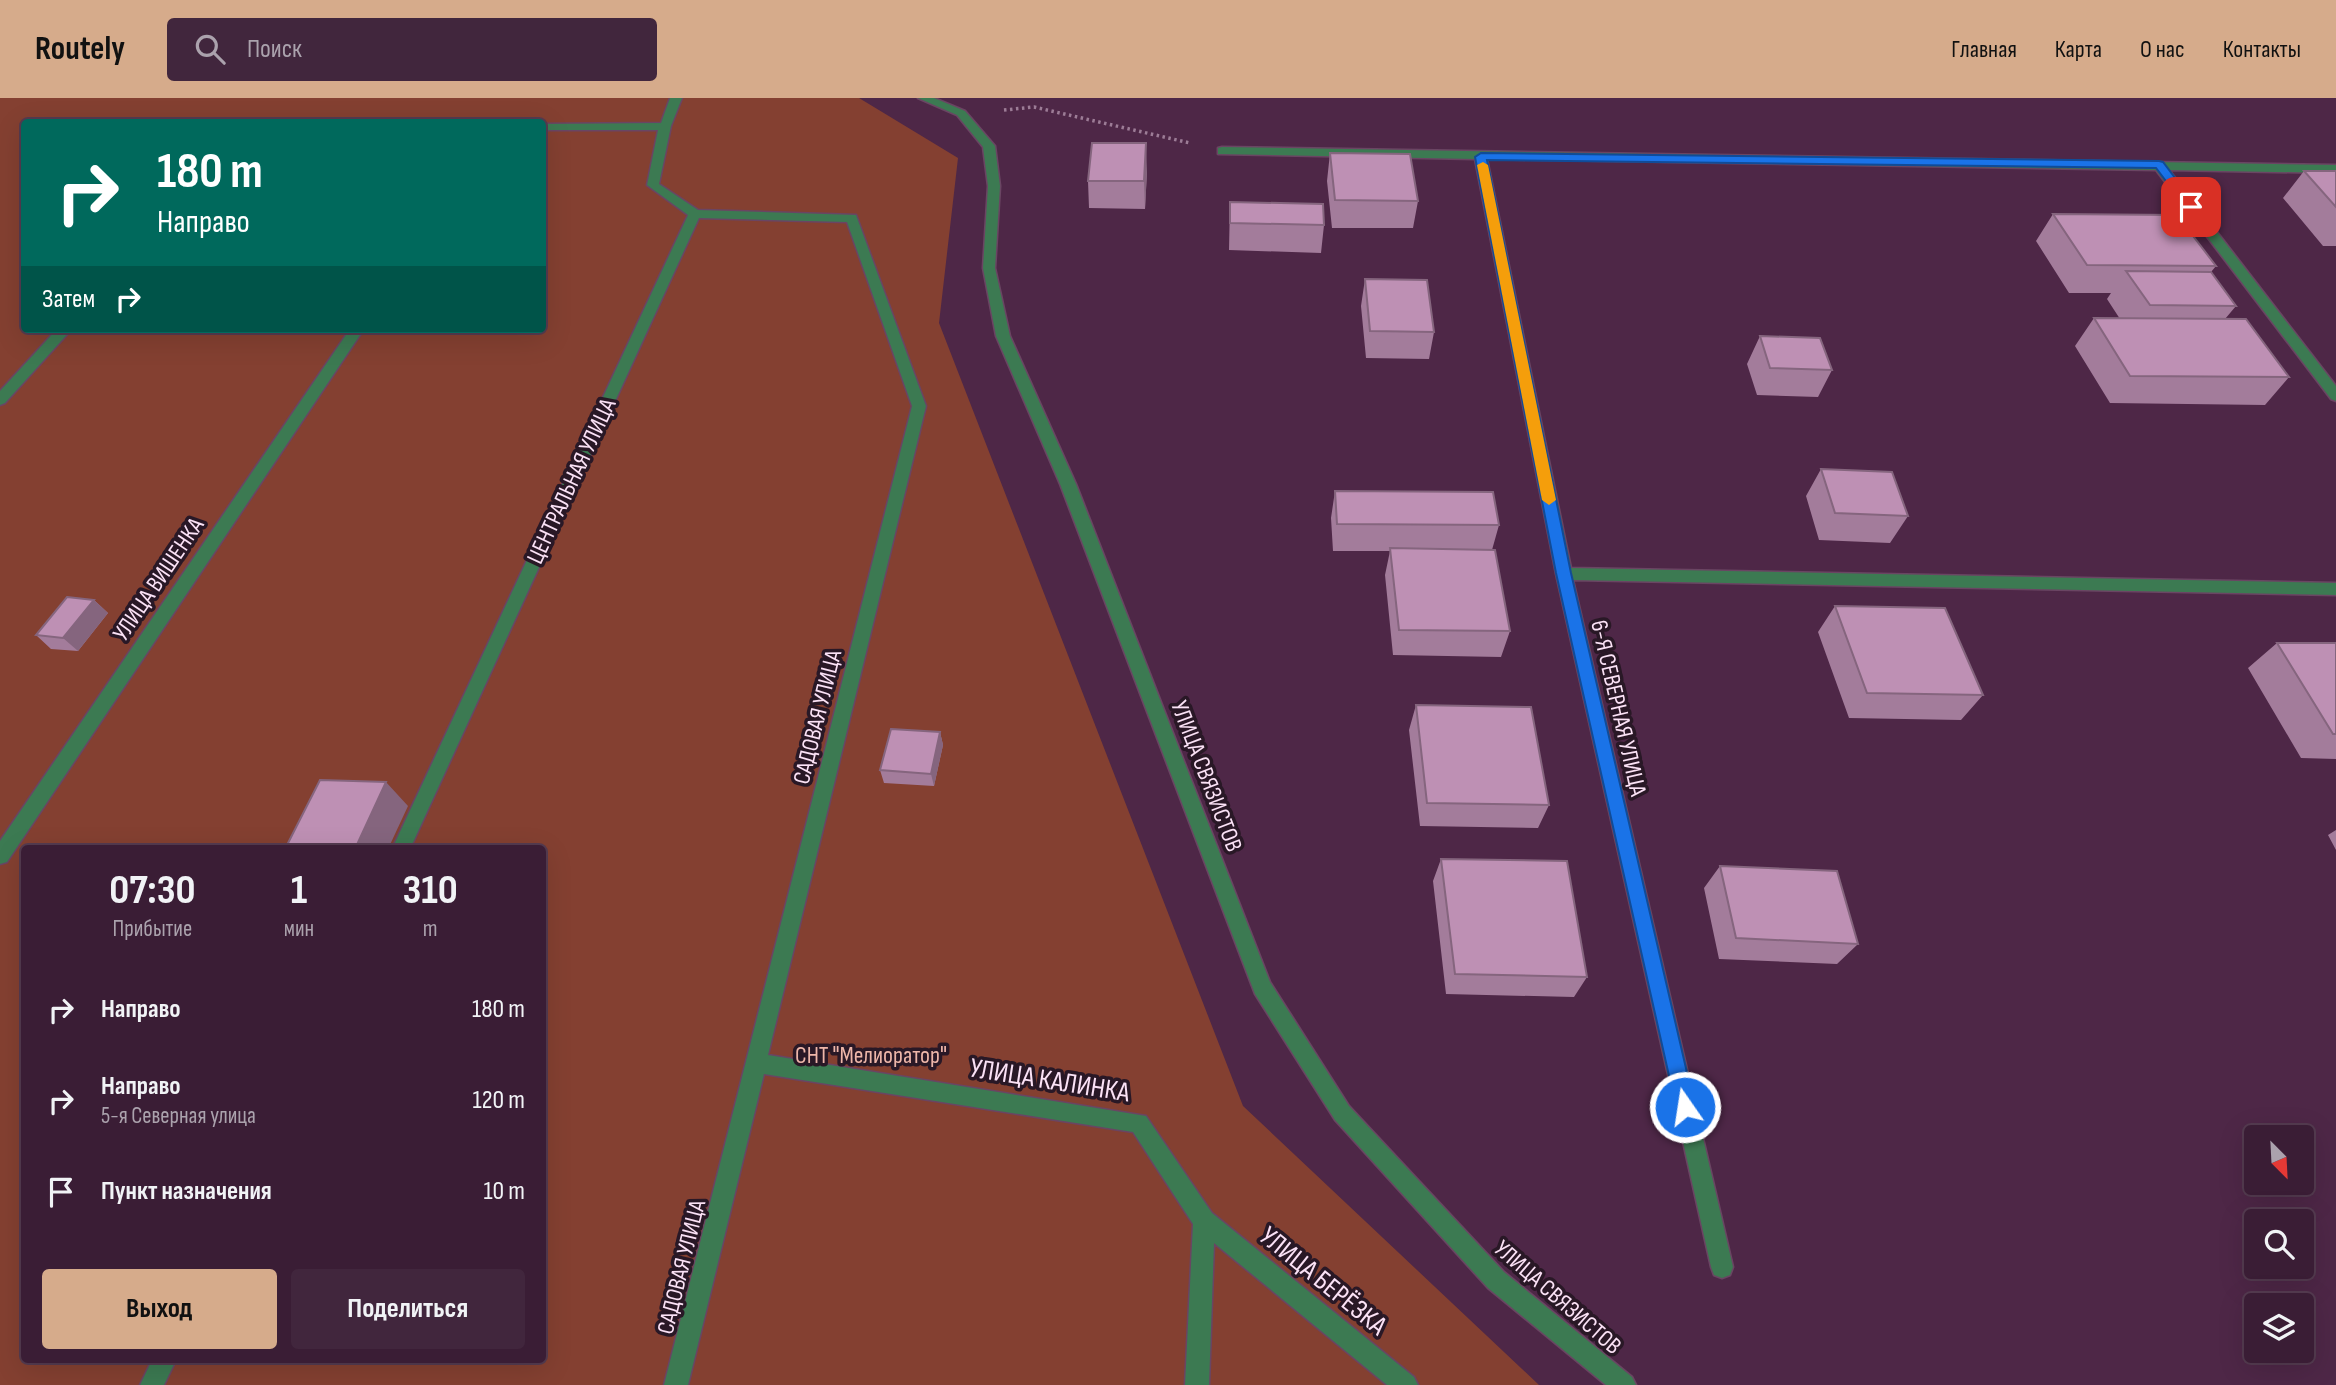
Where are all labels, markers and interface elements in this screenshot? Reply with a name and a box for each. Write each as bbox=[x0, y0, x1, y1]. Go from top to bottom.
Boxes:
search box bbox=[167, 18, 657, 81]
text: Routely bbox=[35, 29, 125, 69]
icon: search bbox=[191, 30, 229, 68]
text: Поиск bbox=[247, 34, 302, 65]
text: Главная bbox=[1951, 35, 2017, 64]
text: Карта bbox=[2055, 35, 2102, 64]
text: О нас bbox=[2140, 35, 2185, 64]
text: Контакты bbox=[2223, 35, 2301, 64]
text: 180 m bbox=[157, 143, 263, 202]
icon: right bbox=[42, 147, 133, 238]
pin bbox=[2161, 177, 2221, 237]
icon: arrive bbox=[2172, 188, 2210, 226]
text: Направо bbox=[157, 203, 250, 242]
icon: right bbox=[109, 280, 147, 318]
text: Затем bbox=[42, 284, 95, 315]
street label: ЦЕНТРАЛЬНАЯ УЛИЦА bbox=[520, 393, 623, 568]
street label: УЛИЦА ВИШЕНКА bbox=[107, 512, 211, 646]
street label: 6-Я СЕВЕРНАЯ УЛИЦА bbox=[1584, 617, 1653, 800]
street label: САДОВАЯ УЛИЦА bbox=[787, 646, 848, 787]
street label: УЛИЦА СВЯЗИСТОВ bbox=[1164, 697, 1249, 856]
text: 07:30 bbox=[109, 865, 196, 916]
text: 1 bbox=[291, 865, 307, 916]
text: 310 bbox=[402, 865, 458, 916]
text: Прибытие bbox=[113, 915, 192, 943]
text: мин bbox=[284, 915, 314, 943]
text: m bbox=[423, 915, 437, 943]
icon: right bbox=[42, 991, 80, 1029]
text: Направо bbox=[101, 994, 180, 1025]
text: 180 m bbox=[472, 994, 525, 1025]
park label: СНТ "Мелиоратор" bbox=[795, 1041, 947, 1070]
street label: УЛИЦА КАЛИНКА bbox=[967, 1052, 1133, 1110]
position arrow bbox=[1648, 1070, 1722, 1144]
text: Направо bbox=[101, 1071, 180, 1102]
icon: right bbox=[42, 1082, 80, 1120]
text: 120 m bbox=[472, 1085, 525, 1116]
text: 5-я Северная улица bbox=[101, 1102, 256, 1130]
north arrow bbox=[2244, 1125, 2314, 1195]
map controls bbox=[2244, 1125, 2314, 1363]
icon: arrive bbox=[42, 1173, 80, 1211]
text: Пункт назначения bbox=[101, 1176, 272, 1207]
text: 10 m bbox=[483, 1176, 525, 1207]
street label: САДОВАЯ УЛИЦА bbox=[651, 1196, 712, 1337]
button: search bbox=[2244, 1209, 2314, 1279]
street label: УЛИЦА БЕРЁЗКА bbox=[1253, 1220, 1394, 1343]
street label: УЛИЦА СВЯЗИСТОВ bbox=[1488, 1234, 1627, 1360]
button: Выход bbox=[42, 1269, 277, 1349]
button: Поделиться bbox=[291, 1269, 525, 1349]
button: layers bbox=[2244, 1293, 2314, 1363]

